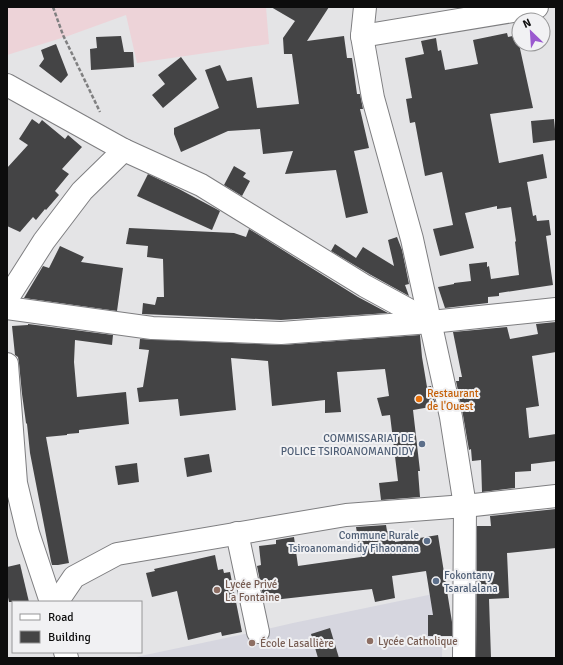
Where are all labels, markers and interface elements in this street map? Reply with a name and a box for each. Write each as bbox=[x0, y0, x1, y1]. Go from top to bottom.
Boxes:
north arrow bbox=[511, 12, 551, 52]
text: N bbox=[521, 16, 533, 31]
place label: Restaurant de l'Ouest bbox=[427, 387, 479, 413]
marker: Restaurant de l'Ouest bbox=[414, 394, 424, 404]
place label: COMMISSARIAT DE POLICE TSIROANOMANDIDY bbox=[281, 432, 414, 458]
marker: COMMISSARIAT DE POLICE TSIROANOMANDIDY bbox=[417, 439, 427, 449]
place label: Commune Rurale Tsiroanomandidy Fihaonana bbox=[288, 529, 419, 555]
marker: Commune Rurale Tsiroanomandidy Fihaonana bbox=[422, 536, 432, 546]
place label: Fokontany Tsaralalana bbox=[444, 569, 498, 595]
marker: Fokontany Tsaralalana bbox=[431, 576, 441, 586]
place label: Lycée Privé La Fontaine bbox=[225, 578, 280, 604]
marker: Lycée Privé La Fontaine bbox=[212, 585, 222, 595]
legend bbox=[12, 601, 142, 653]
text: Road bbox=[48, 610, 74, 625]
text: Building bbox=[48, 630, 91, 645]
place label: Lycée Catholique bbox=[378, 635, 458, 648]
place label: École Lasallière bbox=[260, 636, 334, 650]
marker: Lycée Catholique bbox=[365, 636, 375, 646]
marker: École Lasallière bbox=[247, 638, 257, 648]

